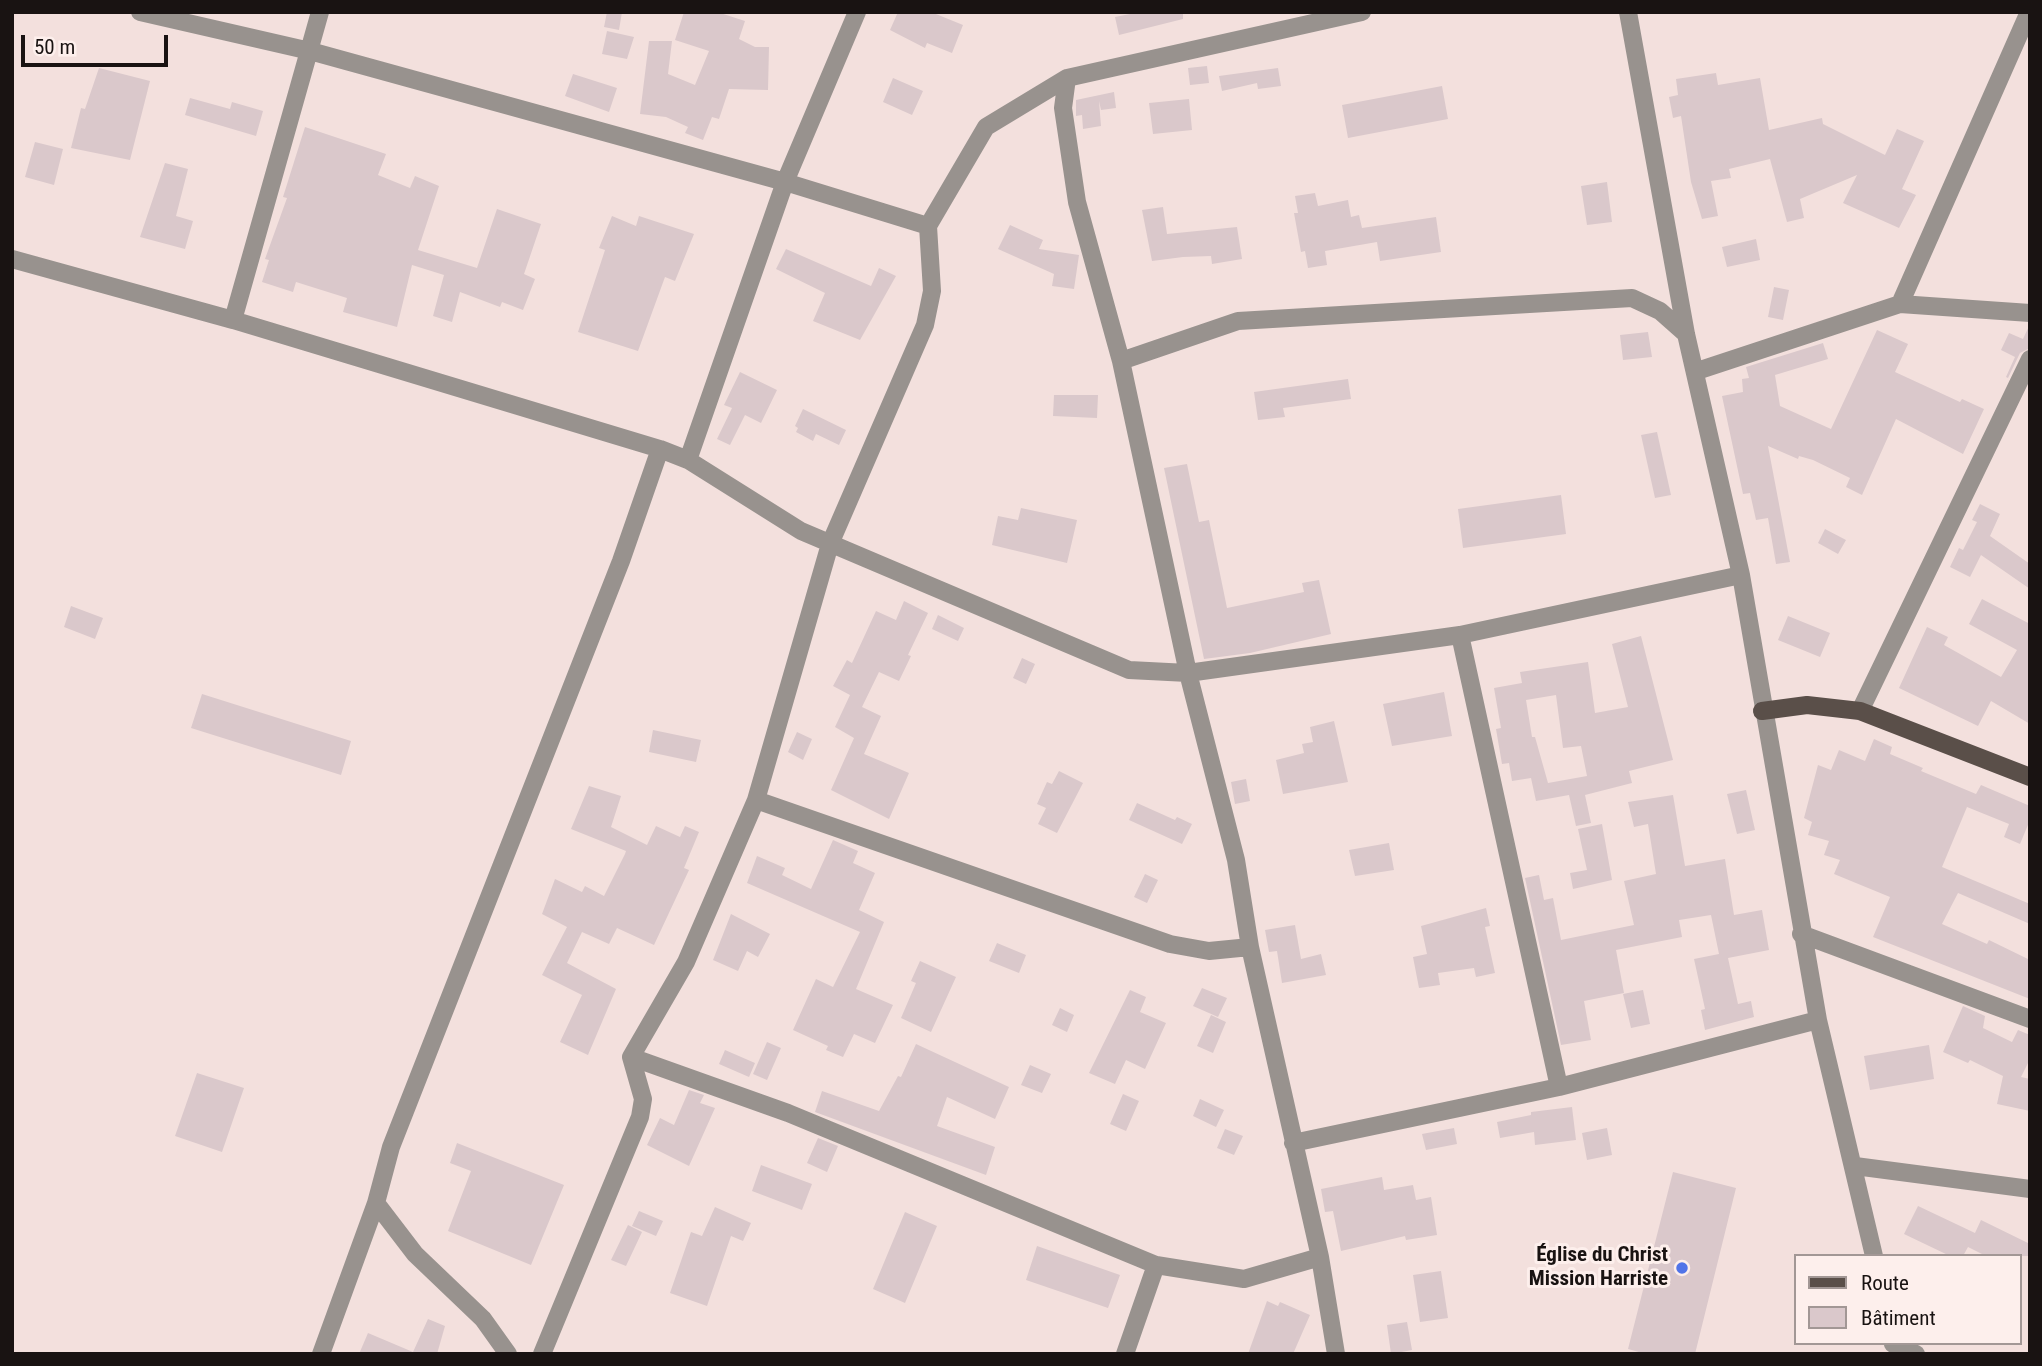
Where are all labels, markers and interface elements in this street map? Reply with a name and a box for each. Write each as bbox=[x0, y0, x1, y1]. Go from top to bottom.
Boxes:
scale bar bbox=[24, 21, 172, 65]
text: 50 m bbox=[34, 35, 75, 59]
place label: Église du Christ Mission Harriste bbox=[1529, 1243, 1668, 1293]
legend bbox=[1794, 1254, 2021, 1345]
marker: Église du Christ Mission Harriste bbox=[1674, 1260, 1690, 1276]
text: Route bbox=[1861, 1271, 1909, 1295]
text: Bâtiment bbox=[1861, 1306, 1936, 1330]

